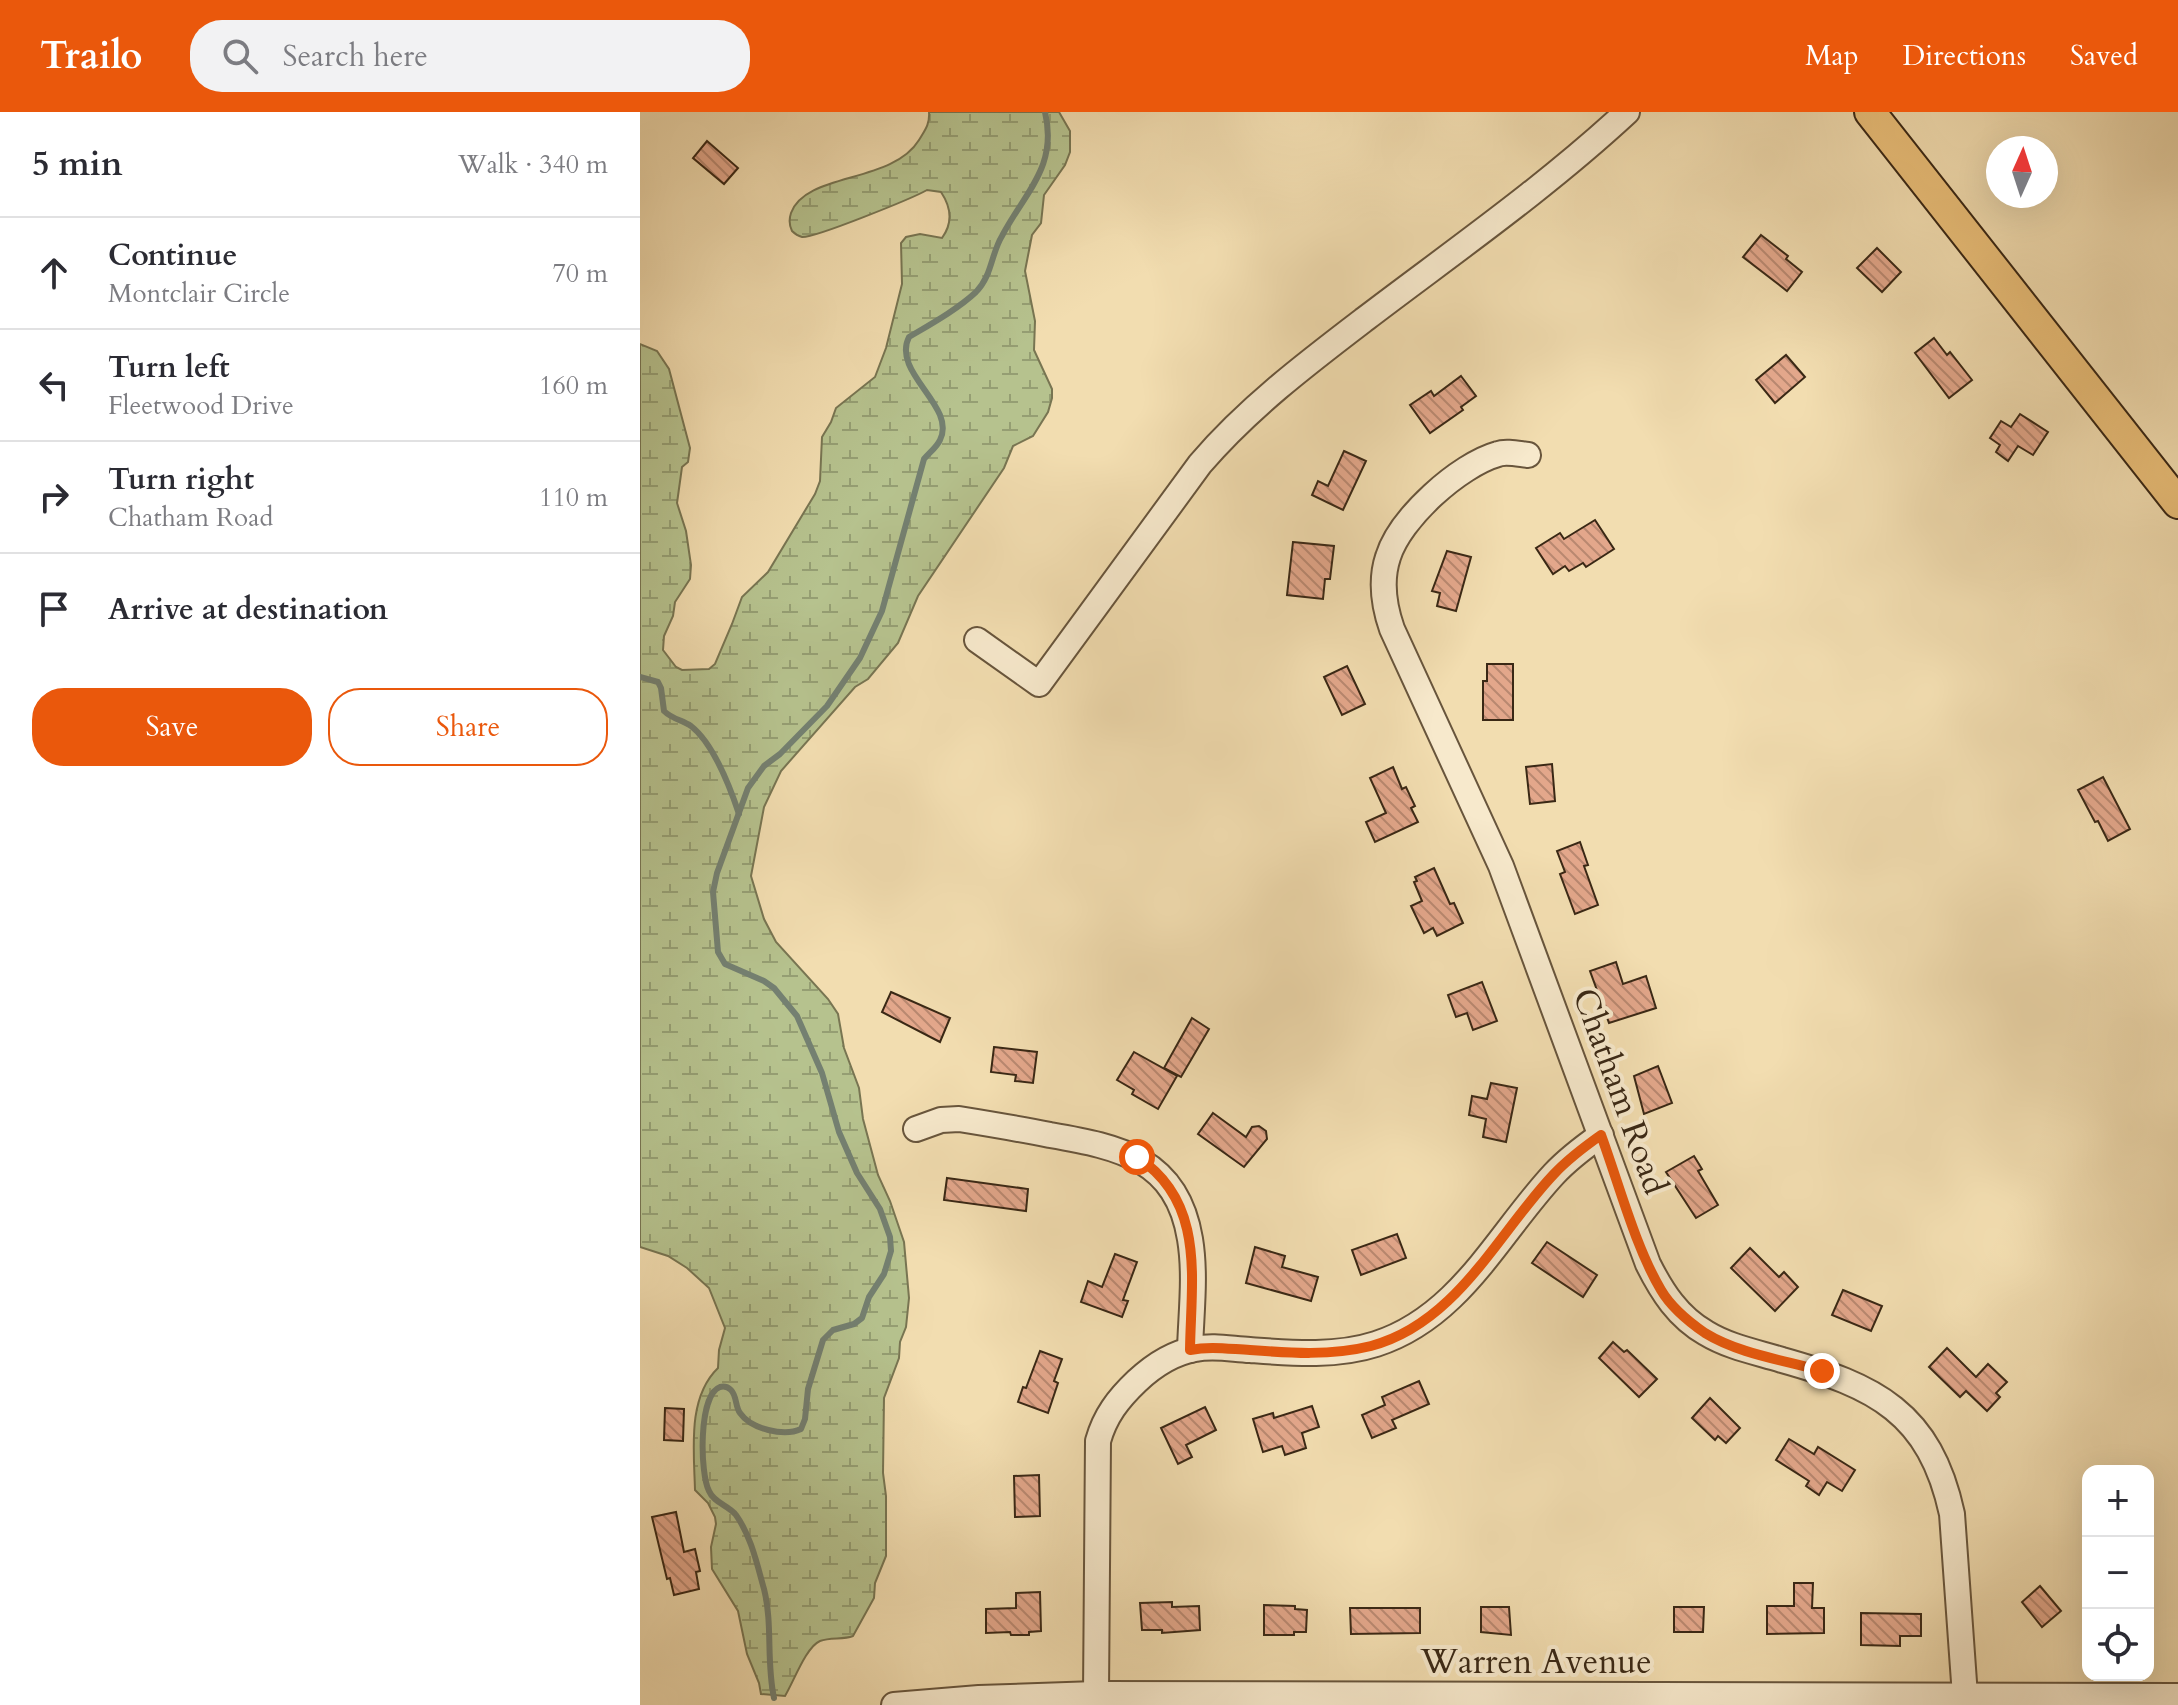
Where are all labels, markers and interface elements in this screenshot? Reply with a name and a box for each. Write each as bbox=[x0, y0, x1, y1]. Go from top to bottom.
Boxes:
search box bbox=[190, 20, 750, 92]
text: Trailo bbox=[40, 30, 142, 82]
icon: search bbox=[218, 34, 262, 78]
text: Search here bbox=[282, 36, 428, 77]
text: Map bbox=[1805, 37, 1859, 75]
text: Directions bbox=[1903, 37, 2026, 75]
text: Saved bbox=[2070, 37, 2138, 75]
north arrow bbox=[1986, 136, 2058, 208]
text: 5 min bbox=[32, 141, 123, 187]
text: Walk · 340 m bbox=[458, 147, 608, 182]
text: Continue bbox=[108, 235, 237, 276]
icon: ahead bbox=[32, 251, 76, 295]
text: 70 m bbox=[552, 256, 608, 291]
text: Montclair Circle bbox=[108, 276, 290, 311]
text: Turn left bbox=[108, 347, 230, 388]
icon: left bbox=[32, 363, 76, 407]
text: 160 m bbox=[539, 368, 608, 403]
text: Fleetwood Drive bbox=[108, 388, 294, 423]
text: Turn right bbox=[108, 459, 254, 500]
icon: right bbox=[32, 475, 76, 519]
text: 110 m bbox=[539, 480, 608, 515]
text: Chatham Road bbox=[108, 500, 273, 535]
icon: arrive bbox=[32, 587, 76, 631]
text: Arrive at destination bbox=[108, 589, 388, 630]
button: Save bbox=[32, 688, 312, 766]
button: Share bbox=[328, 688, 608, 766]
street label: Chatham Road bbox=[1561, 982, 1679, 1201]
route start bbox=[1119, 1139, 1155, 1175]
route end bbox=[1804, 1353, 1840, 1389]
map controls bbox=[2082, 1465, 2154, 1681]
button: + bbox=[2082, 1465, 2154, 1537]
button: − bbox=[2082, 1537, 2154, 1609]
button: locate bbox=[2082, 1609, 2154, 1681]
street label: Warren Avenue bbox=[1419, 1639, 1652, 1685]

